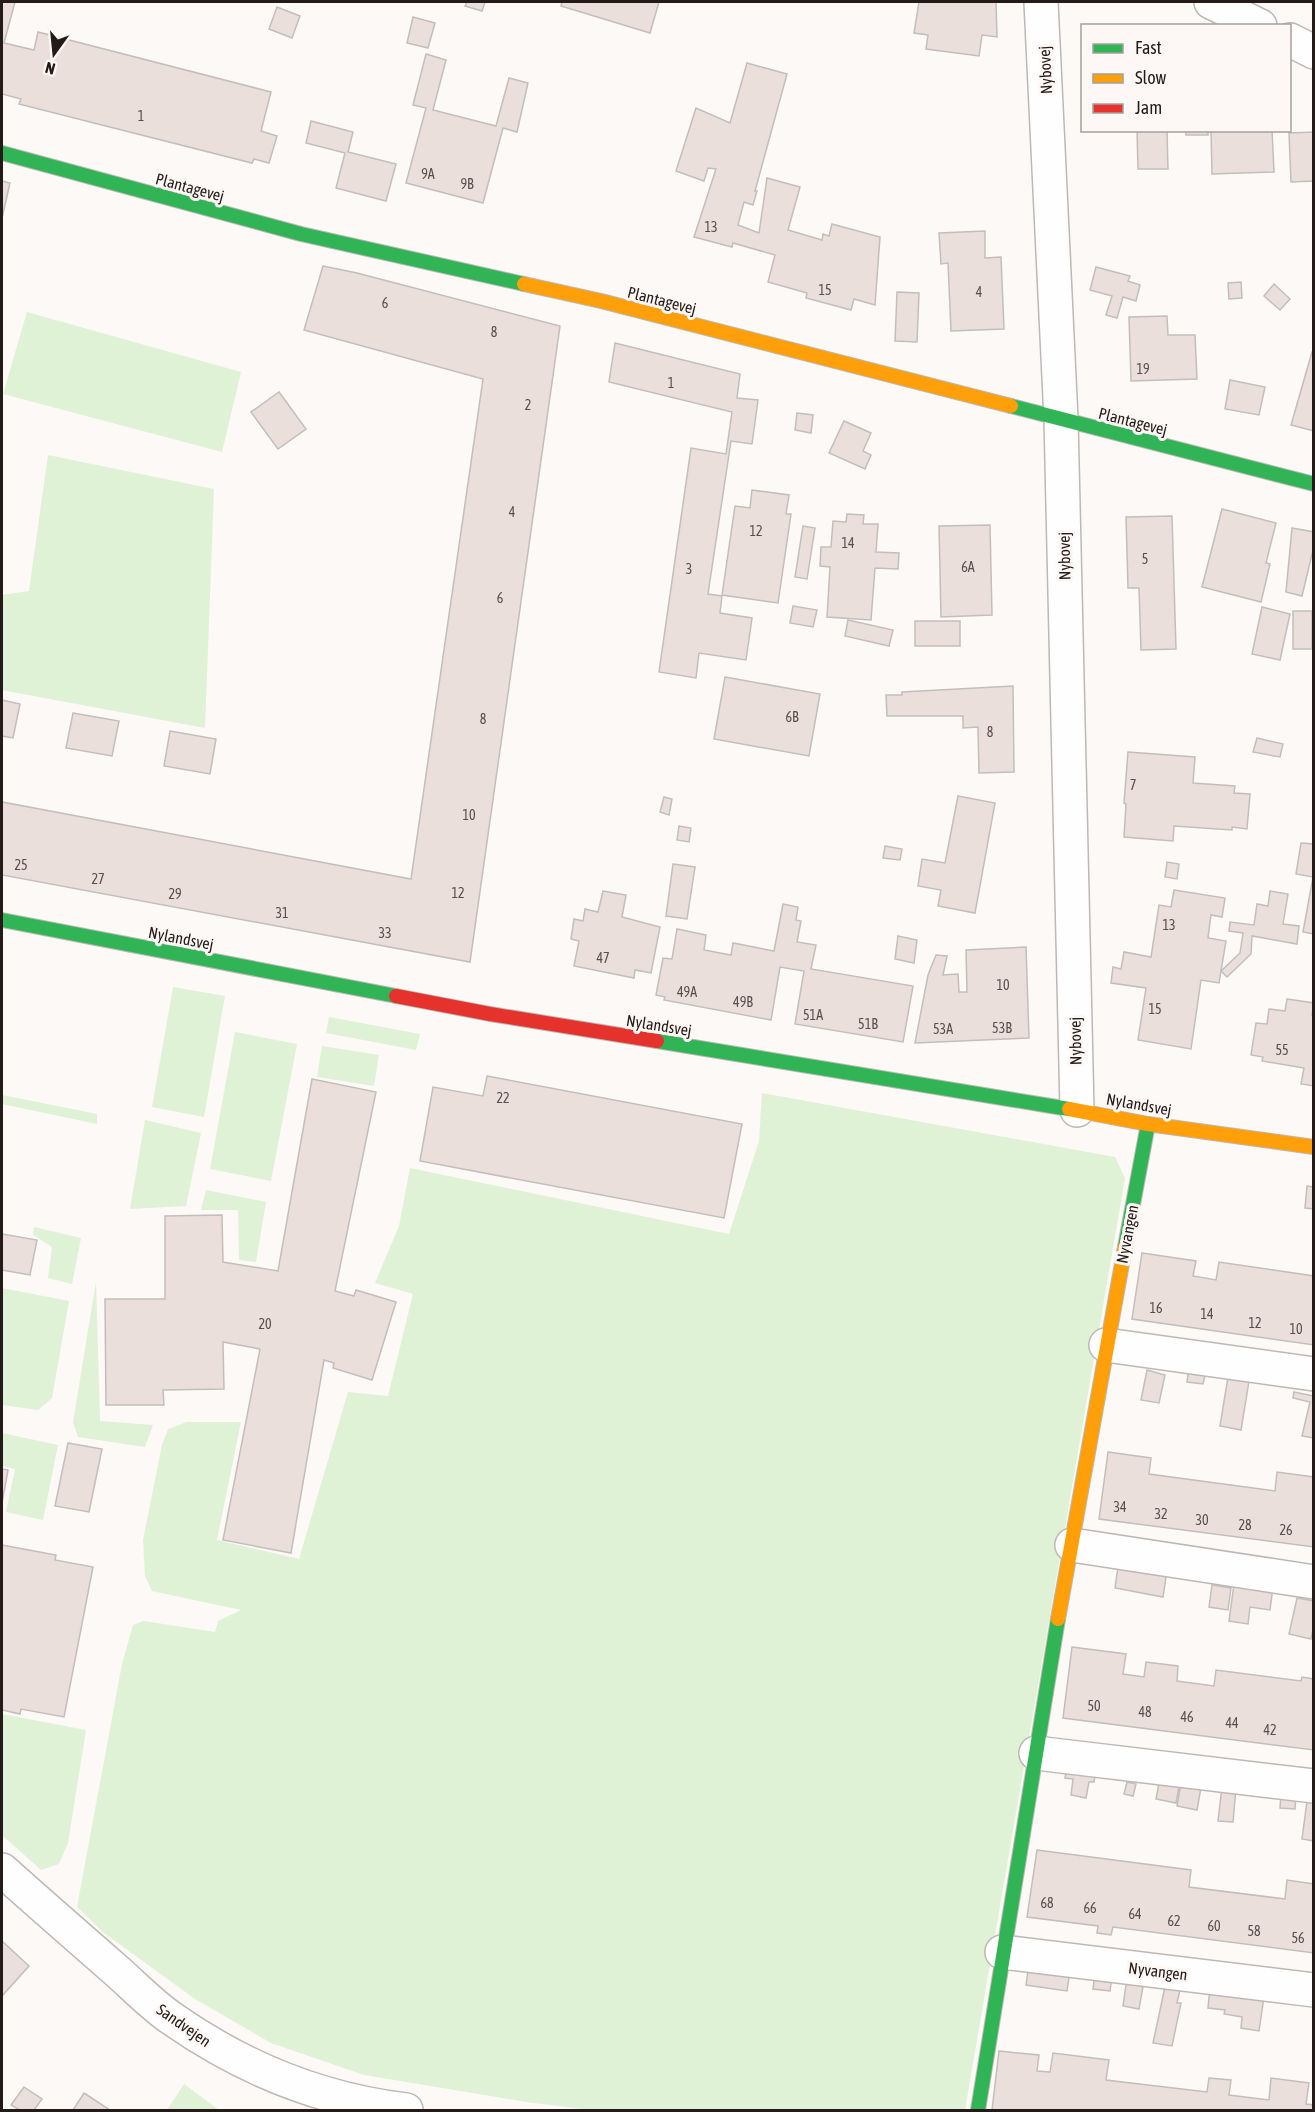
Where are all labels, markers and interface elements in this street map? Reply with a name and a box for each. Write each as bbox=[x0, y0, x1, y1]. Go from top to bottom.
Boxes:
north arrow bbox=[24, 24, 84, 84]
legend bbox=[1081, 24, 1291, 132]
text: Fast bbox=[1135, 37, 1162, 58]
street label: Nybovej bbox=[1035, 45, 1056, 95]
text: N bbox=[43, 59, 57, 78]
text: Slow bbox=[1135, 67, 1166, 88]
text: Jam bbox=[1135, 97, 1162, 118]
house number: 1 bbox=[138, 108, 144, 124]
house number: 9A bbox=[421, 166, 435, 182]
street label: Plantagevej bbox=[153, 169, 226, 206]
house number: 9B bbox=[460, 176, 474, 192]
house number: 13 bbox=[704, 219, 718, 235]
house number: 15 bbox=[818, 282, 832, 298]
street label: Plantagevej bbox=[625, 283, 698, 318]
house number: 4 bbox=[976, 284, 983, 300]
house number: 6 bbox=[382, 295, 389, 311]
house number: 8 bbox=[491, 324, 498, 340]
house number: 19 bbox=[1136, 361, 1150, 377]
house number: 1 bbox=[668, 375, 674, 391]
house number: 2 bbox=[525, 397, 531, 413]
street label: Plantagevej bbox=[1096, 404, 1169, 439]
house number: 4 bbox=[509, 504, 516, 520]
house number: 12 bbox=[749, 523, 763, 539]
street label: Nybovej bbox=[1055, 532, 1074, 580]
house number: 14 bbox=[841, 535, 855, 551]
house number: 5 bbox=[1142, 551, 1148, 567]
house number: 6A bbox=[961, 559, 975, 575]
house number: 3 bbox=[686, 561, 692, 577]
house number: 6 bbox=[497, 590, 504, 606]
house number: 6B bbox=[785, 709, 799, 725]
house number: 8 bbox=[480, 711, 487, 727]
house number: 8 bbox=[987, 724, 994, 740]
house number: 7 bbox=[1130, 777, 1136, 793]
house number: 10 bbox=[462, 807, 476, 823]
house number: 25 bbox=[14, 857, 28, 873]
house number: 27 bbox=[91, 871, 105, 887]
house number: 12 bbox=[451, 885, 465, 901]
house number: 29 bbox=[168, 886, 182, 902]
house number: 31 bbox=[275, 905, 289, 921]
house number: 13 bbox=[1162, 917, 1176, 933]
street label: Nylandsvej bbox=[147, 923, 215, 954]
house number: 33 bbox=[378, 925, 392, 941]
house number: 47 bbox=[596, 950, 610, 966]
house number: 10 bbox=[996, 977, 1010, 993]
house number: 49A bbox=[677, 984, 697, 1000]
house number: 49B bbox=[733, 994, 753, 1010]
house number: 15 bbox=[1148, 1001, 1162, 1017]
house number: 51A bbox=[803, 1007, 823, 1023]
street label: Nylandsvej bbox=[625, 1011, 693, 1040]
house number: 51B bbox=[858, 1016, 878, 1032]
street label: Nybovej bbox=[1066, 1017, 1085, 1065]
house number: 53B bbox=[992, 1020, 1012, 1036]
house number: 53A bbox=[933, 1021, 953, 1037]
house number: 55 bbox=[1275, 1042, 1289, 1058]
street label: Nylandsvej bbox=[1105, 1089, 1173, 1120]
house number: 22 bbox=[496, 1090, 510, 1106]
street label: Nyvangen bbox=[1113, 1203, 1142, 1265]
house number: 16 bbox=[1149, 1300, 1163, 1316]
house number: 14 bbox=[1200, 1306, 1214, 1322]
house number: 12 bbox=[1248, 1315, 1262, 1331]
house number: 20 bbox=[258, 1316, 272, 1332]
house number: 10 bbox=[1289, 1321, 1303, 1337]
house number: 34 bbox=[1113, 1499, 1127, 1515]
house number: 32 bbox=[1154, 1506, 1168, 1522]
house number: 30 bbox=[1195, 1512, 1209, 1528]
house number: 28 bbox=[1238, 1517, 1252, 1533]
house number: 26 bbox=[1279, 1522, 1293, 1538]
house number: 50 bbox=[1087, 1698, 1101, 1714]
house number: 48 bbox=[1138, 1704, 1152, 1720]
house number: 46 bbox=[1180, 1709, 1194, 1725]
house number: 44 bbox=[1225, 1715, 1239, 1731]
house number: 42 bbox=[1263, 1722, 1277, 1738]
house number: 68 bbox=[1040, 1895, 1054, 1911]
house number: 66 bbox=[1083, 1900, 1097, 1916]
house number: 64 bbox=[1128, 1906, 1142, 1922]
house number: 62 bbox=[1167, 1913, 1181, 1929]
house number: 60 bbox=[1207, 1918, 1221, 1934]
house number: 58 bbox=[1247, 1923, 1261, 1939]
house number: 56 bbox=[1291, 1930, 1305, 1946]
street label: Nyvangen bbox=[1127, 1958, 1189, 1985]
street label: Sandvejen bbox=[153, 2000, 215, 2051]

